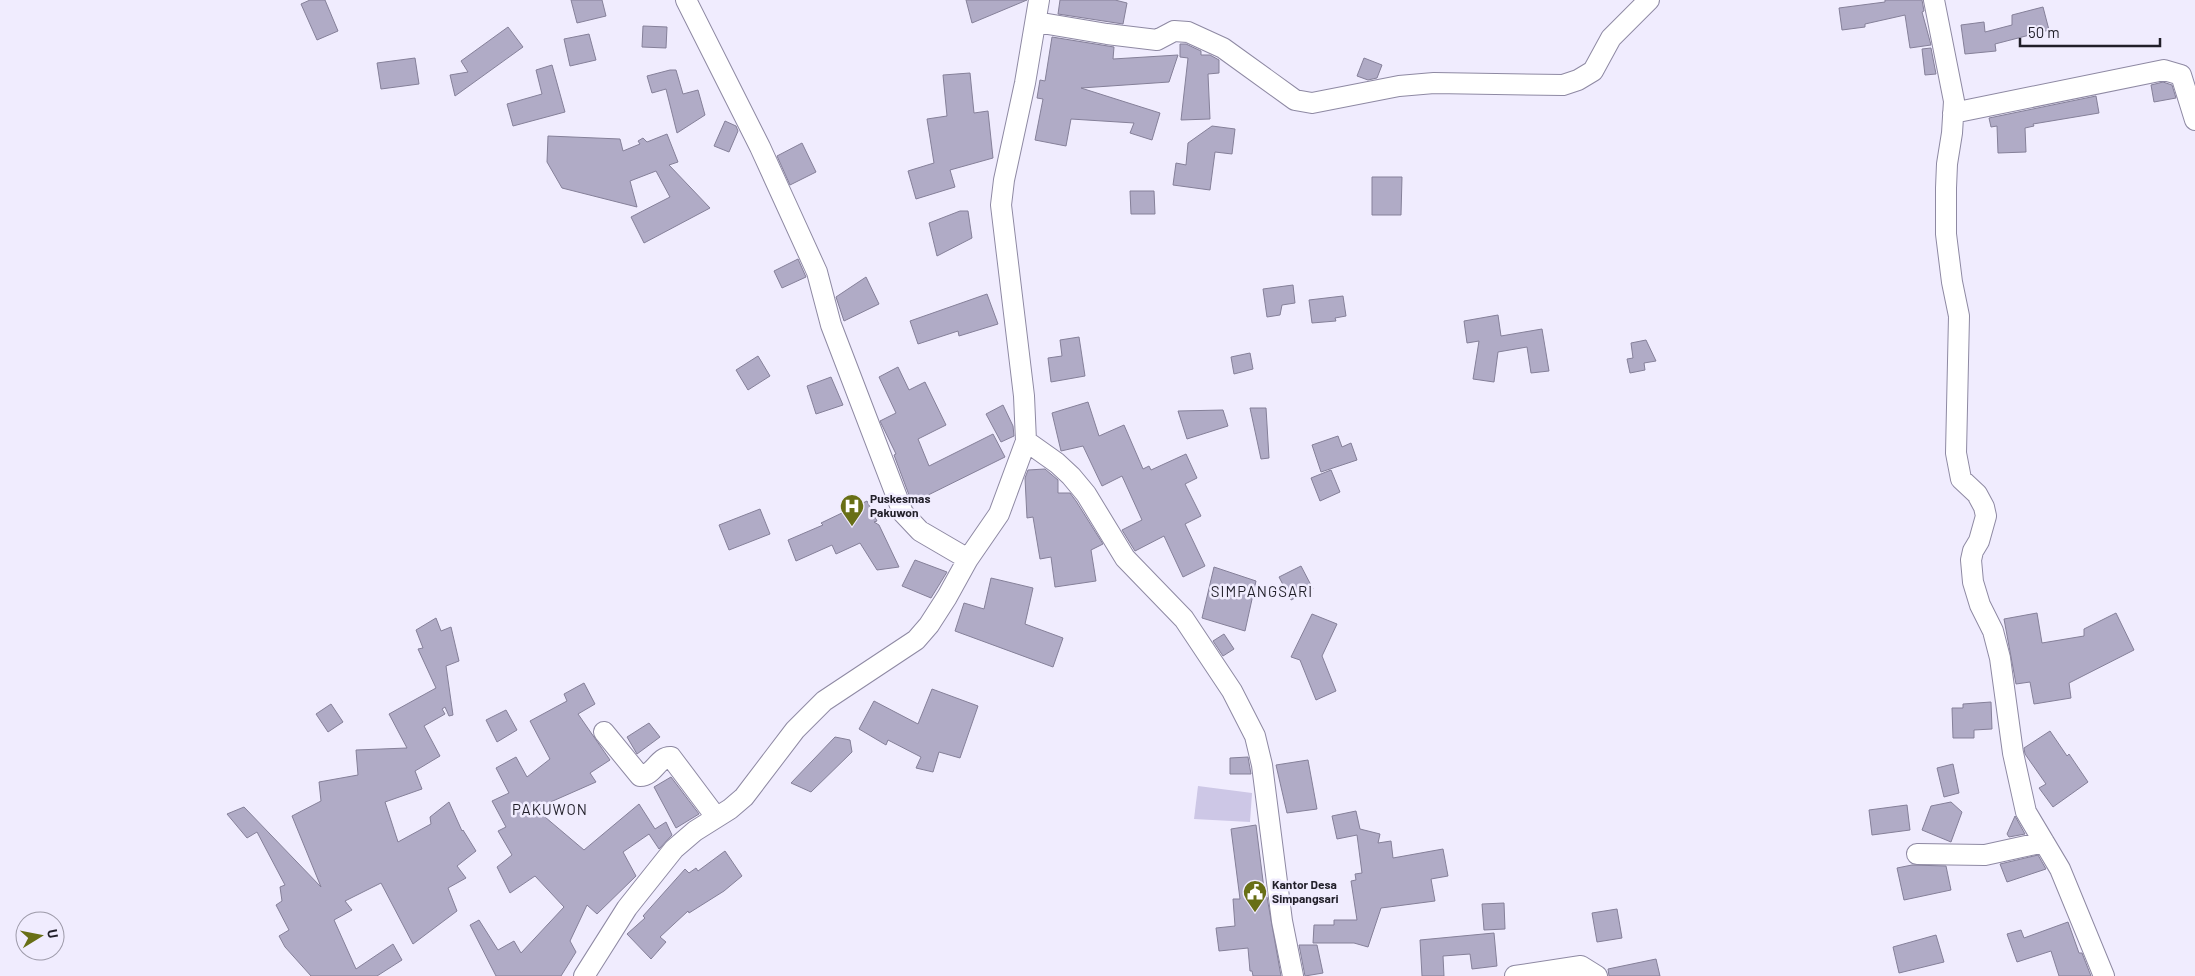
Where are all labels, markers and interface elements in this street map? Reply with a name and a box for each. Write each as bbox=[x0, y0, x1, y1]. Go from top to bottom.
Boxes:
scale bar bbox=[2020, 15, 2160, 47]
text: 50 m bbox=[2028, 23, 2060, 41]
place label: Puskesmas Pakuwon bbox=[870, 491, 930, 519]
hospital icon: Puskesmas Pakuwon bbox=[839, 493, 865, 527]
district label: SIMPANGSARI bbox=[1211, 582, 1313, 600]
district label: PAKUWON bbox=[512, 800, 588, 818]
place label: Kantor Desa Simpangsari bbox=[1272, 877, 1339, 905]
public building icon: Kantor Desa Simpangsari bbox=[1242, 879, 1268, 913]
north arrow bbox=[15, 911, 65, 961]
text: U bbox=[44, 928, 62, 940]

